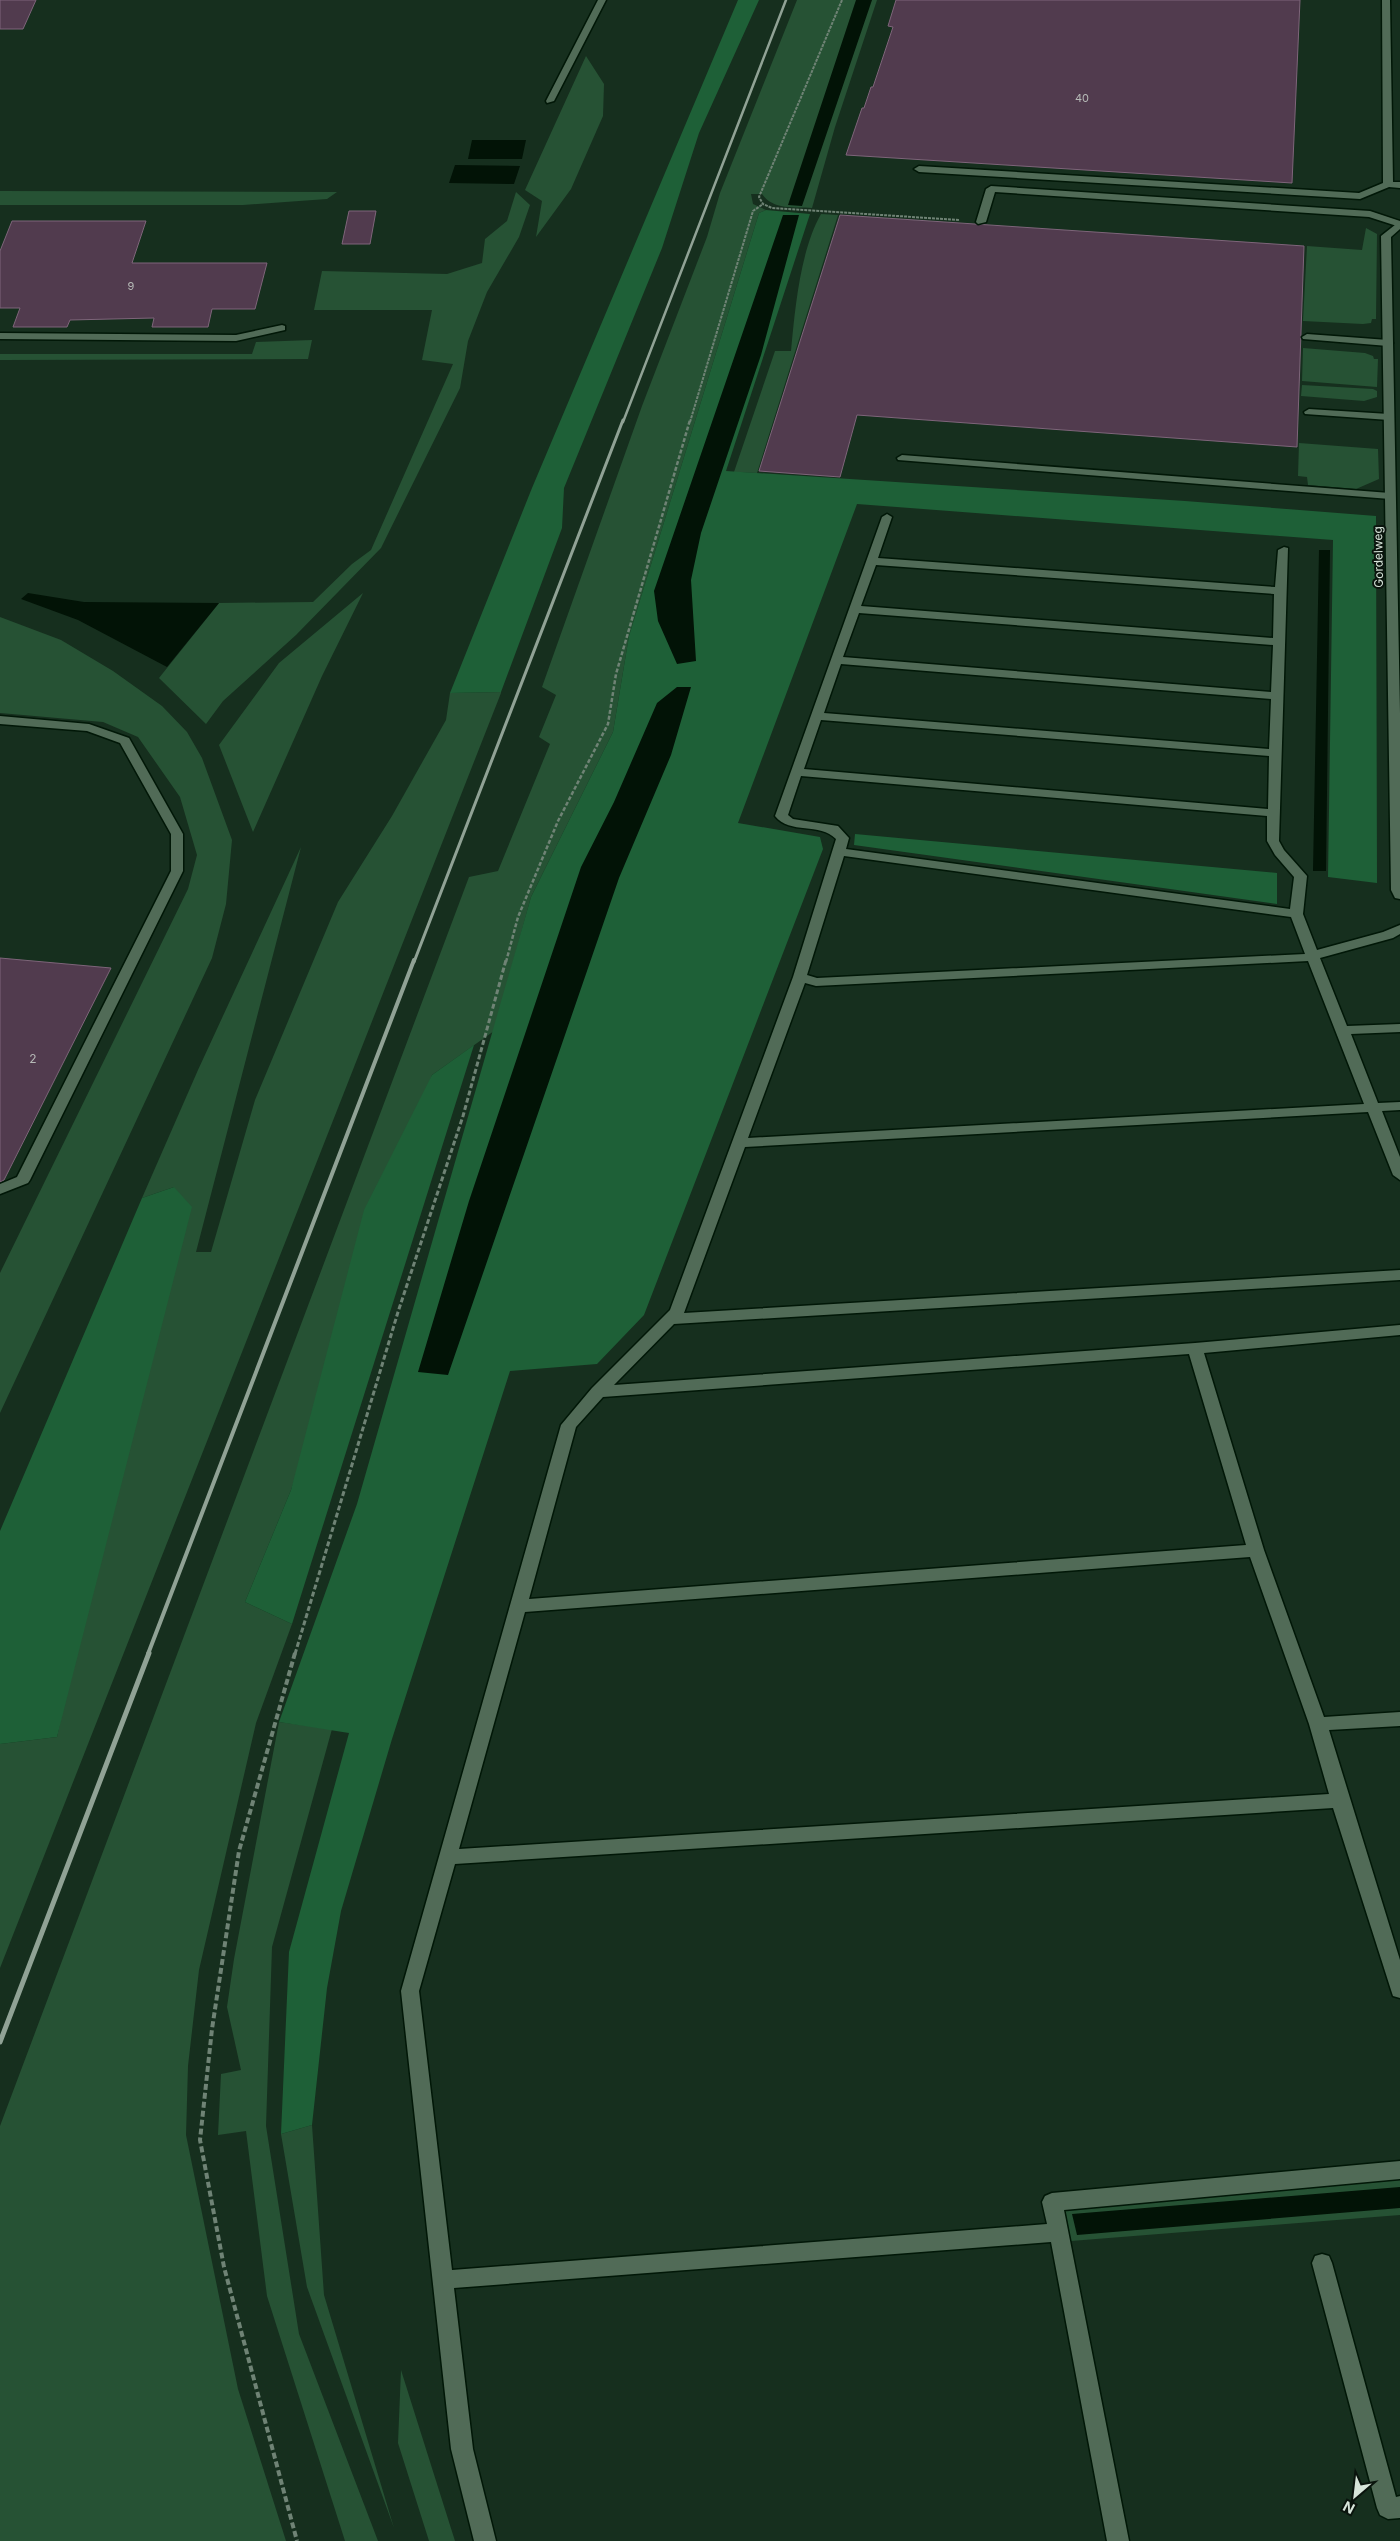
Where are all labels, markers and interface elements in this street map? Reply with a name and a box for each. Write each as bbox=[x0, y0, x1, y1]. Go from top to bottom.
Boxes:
house number: 40 bbox=[1075, 91, 1089, 105]
house number: 9 bbox=[128, 279, 135, 293]
street label: Gordelweg bbox=[1370, 526, 1386, 588]
house number: 2 bbox=[29, 1051, 37, 1066]
north arrow bbox=[1330, 2471, 1380, 2521]
text: N bbox=[1340, 2498, 1357, 2518]

